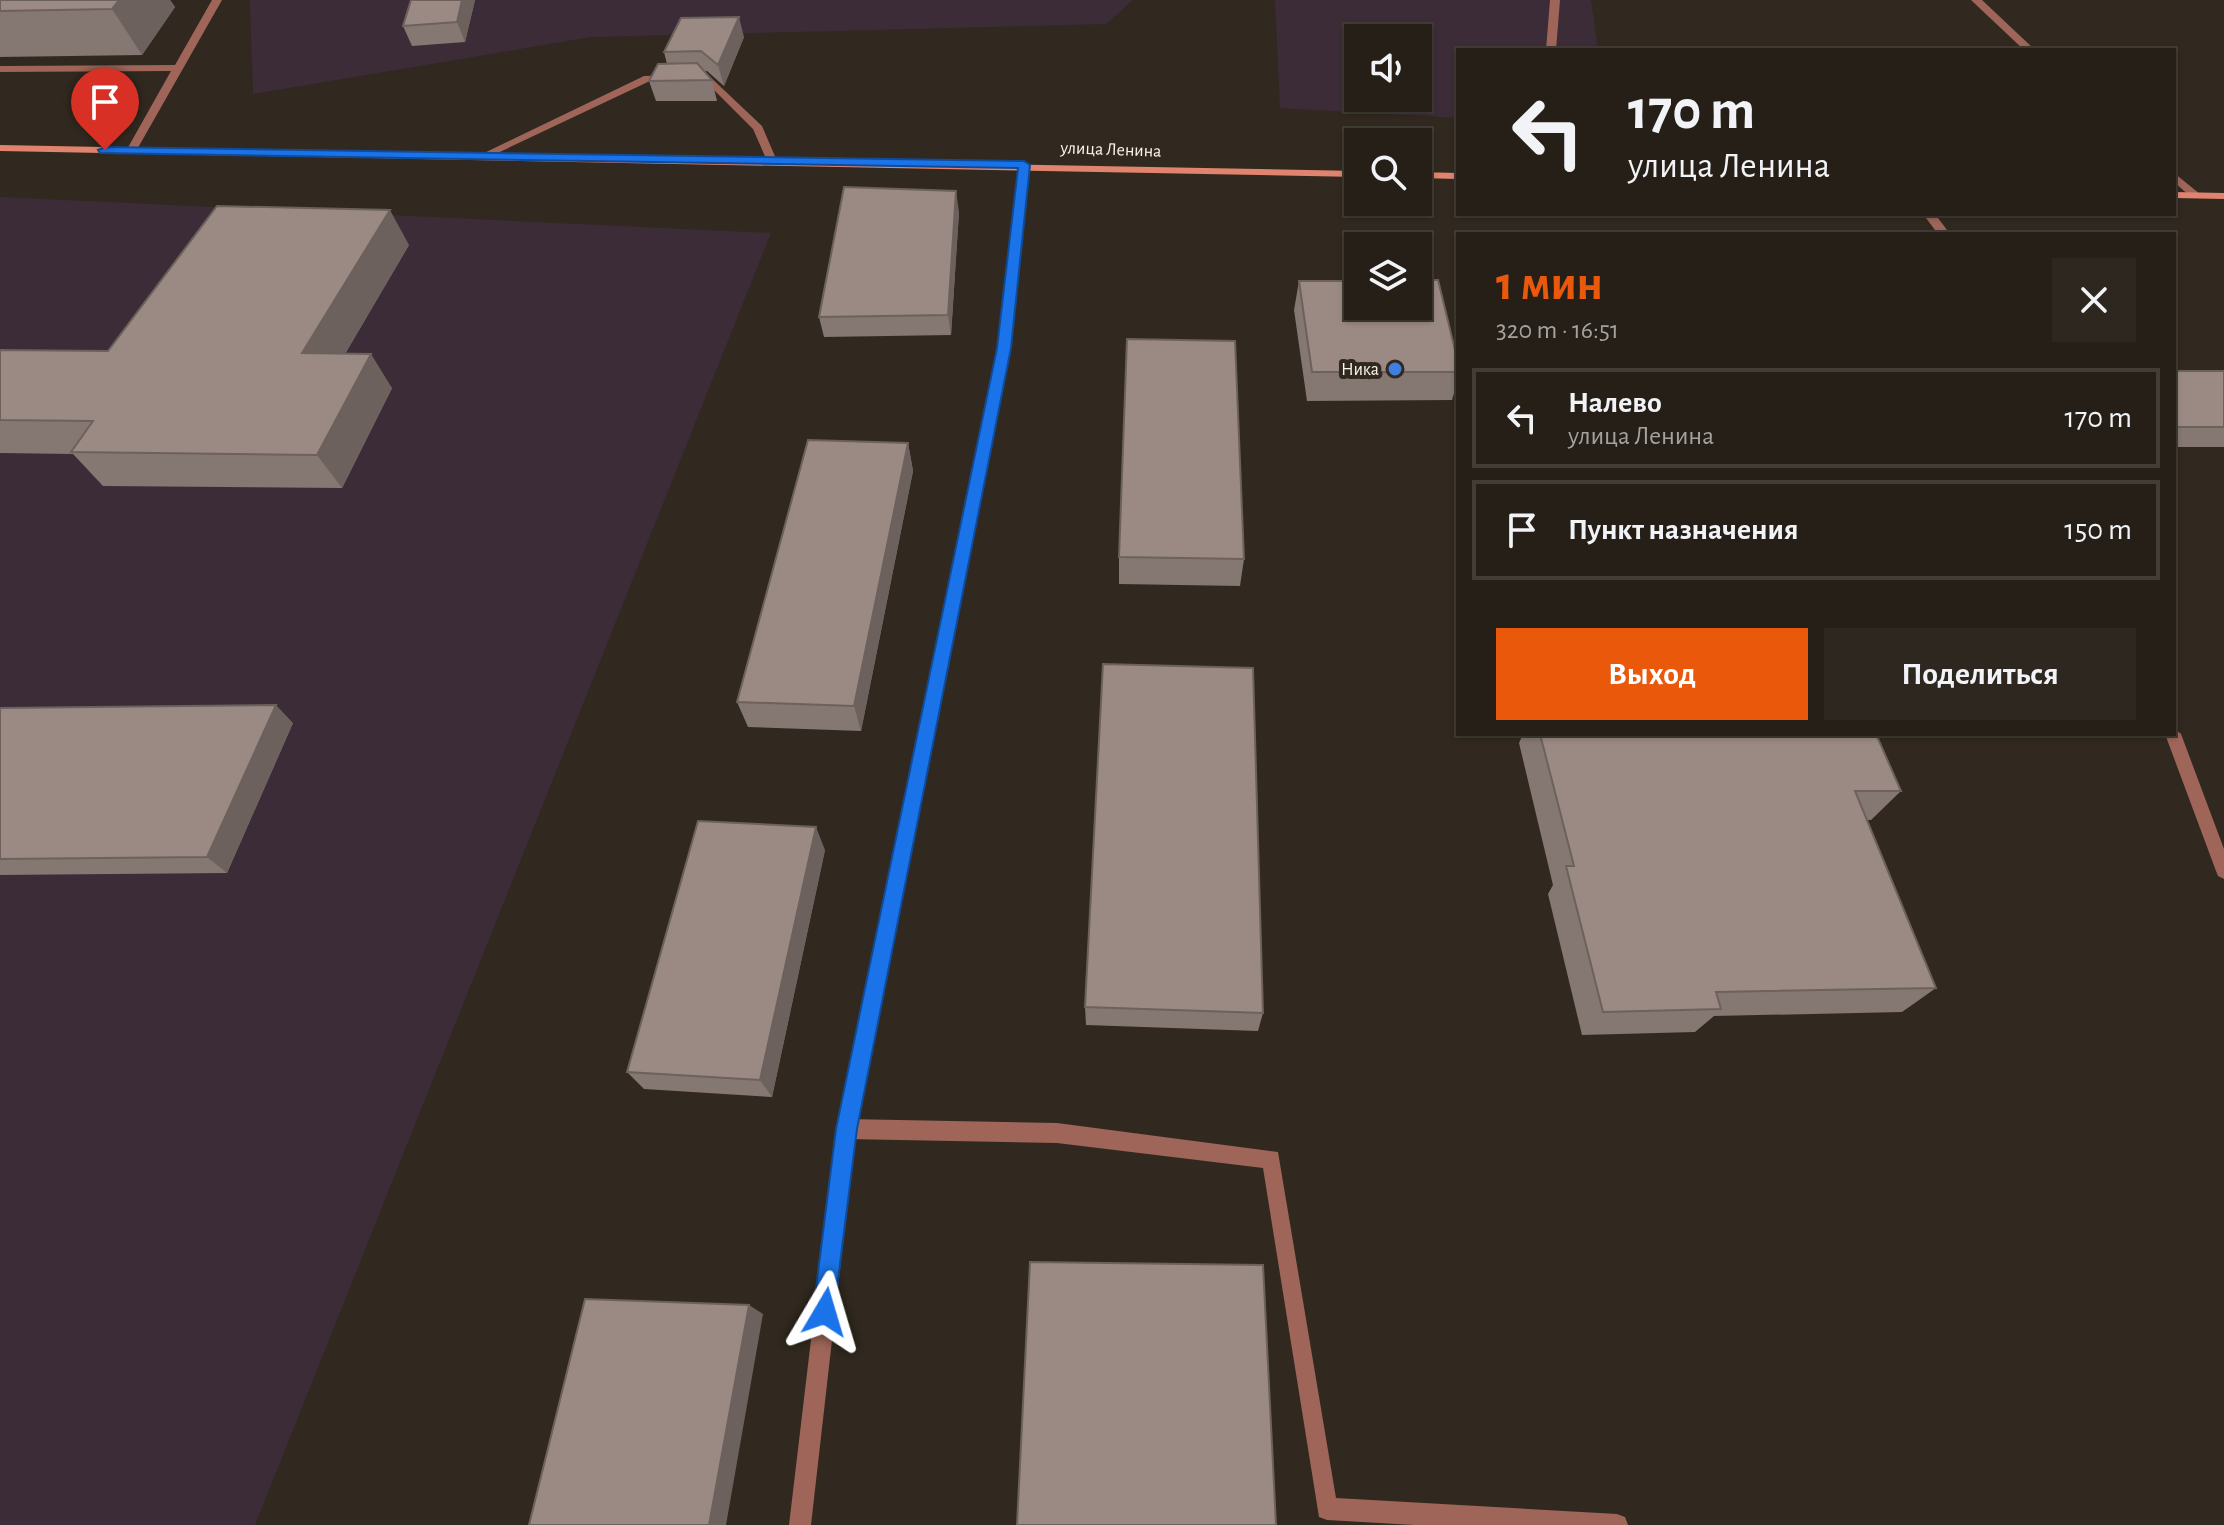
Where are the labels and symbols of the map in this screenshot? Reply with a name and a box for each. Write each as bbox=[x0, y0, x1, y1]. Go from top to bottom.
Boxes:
pin bbox=[71, 68, 139, 150]
street label: улица Ленина bbox=[1059, 139, 1162, 161]
marker: Ника bbox=[1386, 360, 1404, 378]
place label: Ника bbox=[1341, 361, 1379, 379]
position arrow bbox=[783, 1270, 867, 1354]

